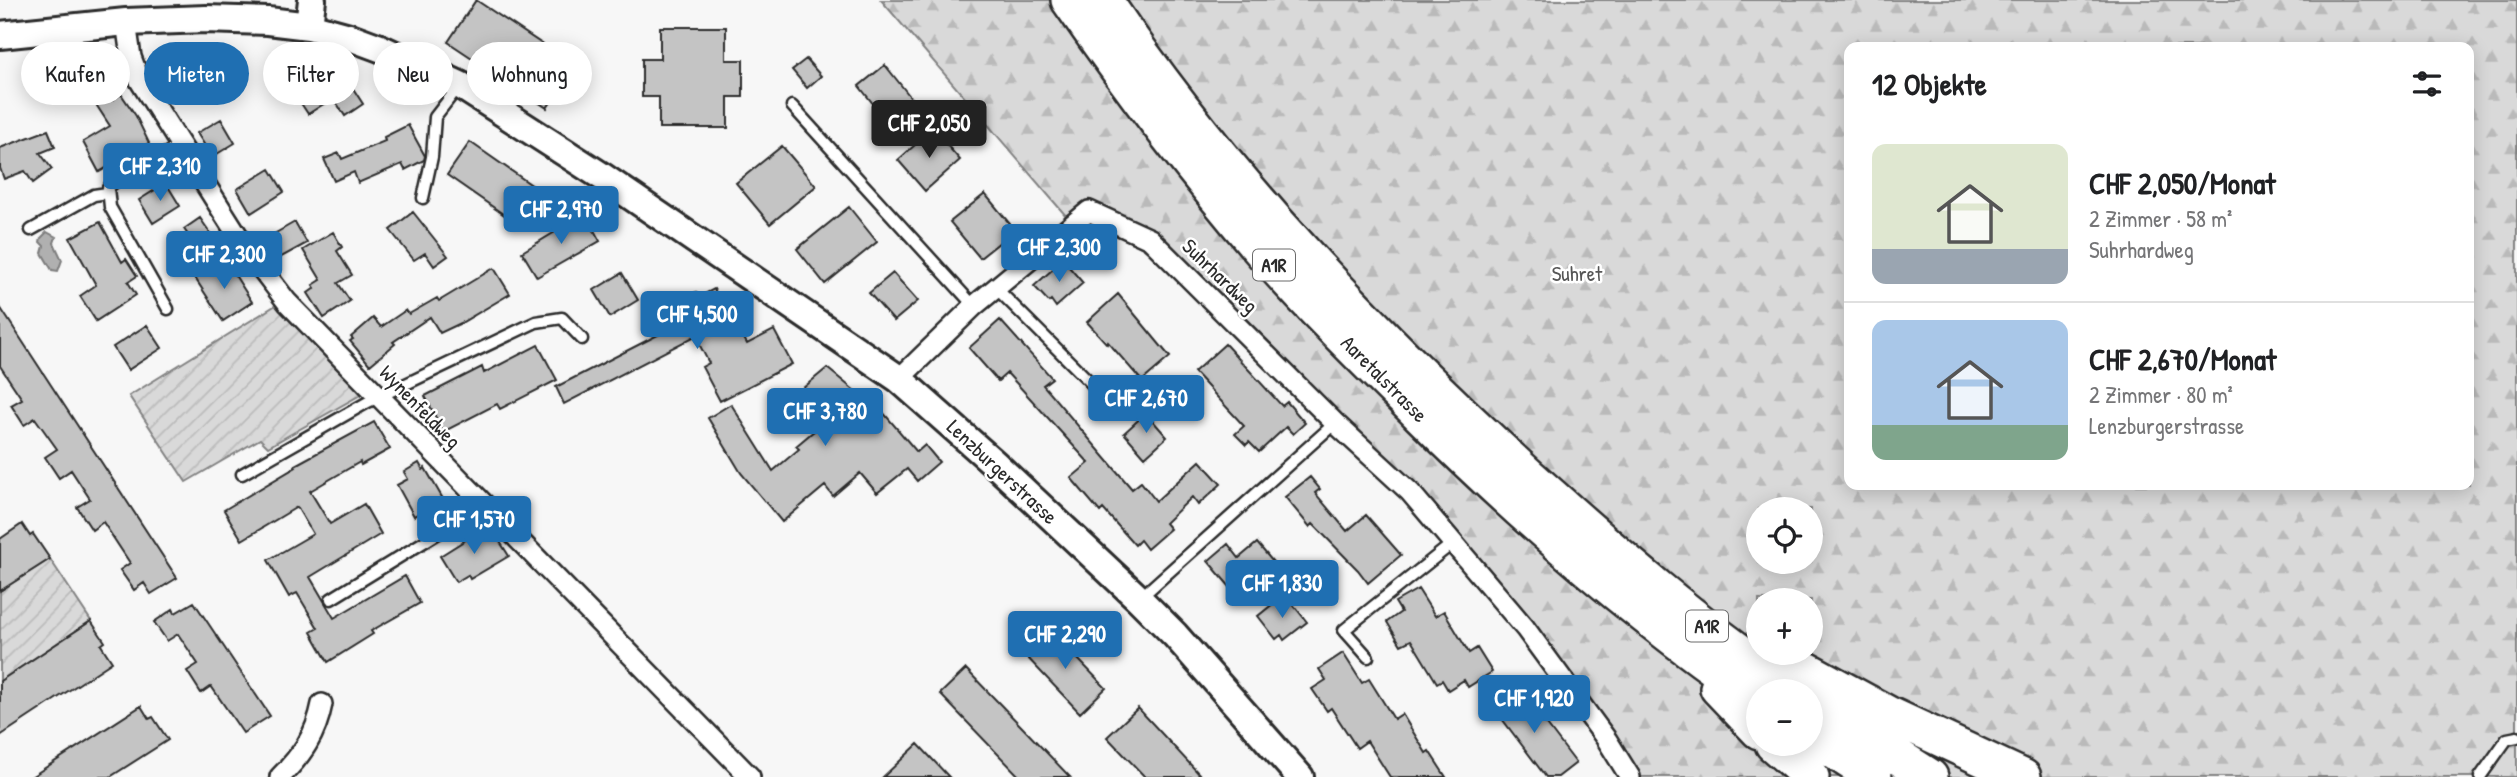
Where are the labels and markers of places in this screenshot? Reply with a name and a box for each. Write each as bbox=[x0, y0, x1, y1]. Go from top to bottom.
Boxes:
pin: CHF 2,050 bbox=[849, 100, 1009, 160]
pin: CHF 2,310 bbox=[80, 144, 240, 203]
pin: CHF 2,970 bbox=[481, 187, 641, 246]
pin: CHF 2,300 bbox=[979, 224, 1139, 284]
pin: CHF 2,300 bbox=[144, 232, 304, 291]
pin: CHF 4,500 bbox=[617, 292, 777, 351]
pin: CHF 2,670 bbox=[1066, 376, 1226, 435]
pin: CHF 3,780 bbox=[745, 388, 905, 448]
pin: CHF 1,570 bbox=[394, 496, 554, 556]
pin: CHF 1,830 bbox=[1202, 560, 1362, 620]
pin: CHF 2,290 bbox=[985, 612, 1145, 671]
pin: CHF 1,920 bbox=[1454, 676, 1614, 735]

